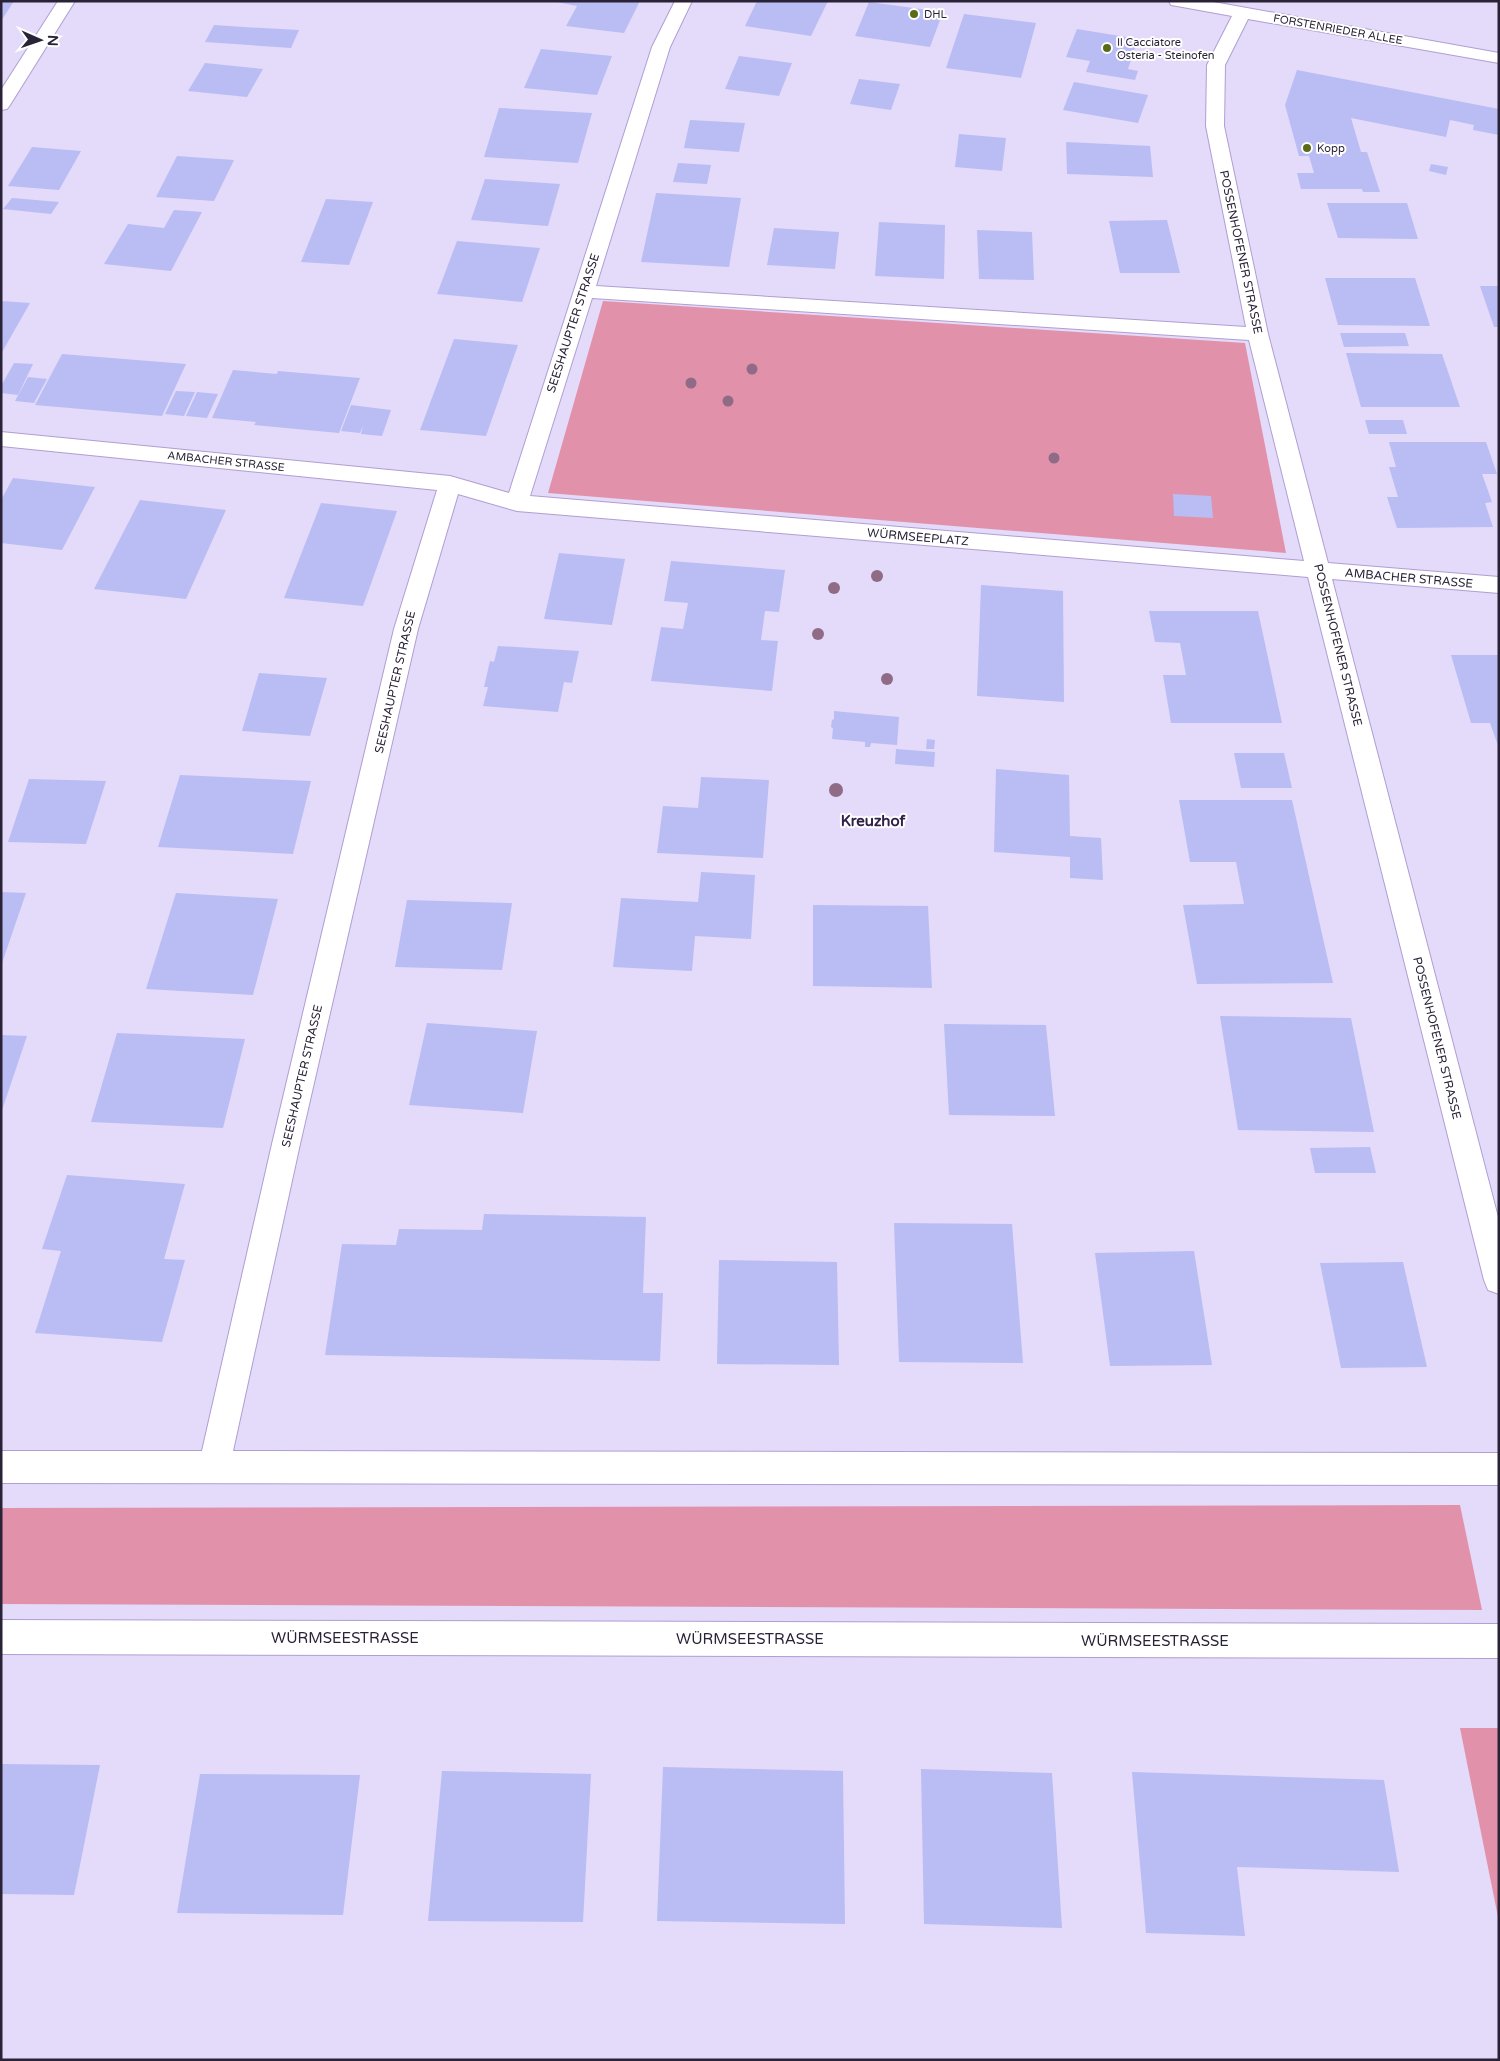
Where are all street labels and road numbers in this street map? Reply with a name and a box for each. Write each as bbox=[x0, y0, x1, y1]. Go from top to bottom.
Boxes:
street label: FORSTENRIEDER ALLEE bbox=[1272, 12, 1404, 47]
street label: POSSENHOFENER STRASSE bbox=[1217, 169, 1265, 335]
street label: SEESHAUPTER STRASSE bbox=[544, 251, 602, 395]
street label: AMBACHER STRASSE bbox=[167, 449, 285, 474]
street label: WÜRMSEEPLATZ bbox=[867, 526, 970, 548]
street label: POSSENHOFENER STRASSE bbox=[1311, 562, 1365, 728]
street label: AMBACHER STRASSE bbox=[1344, 565, 1474, 591]
street label: SEESHAUPTER STRASSE bbox=[372, 609, 418, 755]
street label: POSSENHOFENER STRASSE bbox=[1410, 955, 1464, 1121]
street label: SEESHAUPTER STRASSE bbox=[279, 1003, 325, 1149]
street label: WÜRMSEESTRASSE bbox=[271, 1629, 419, 1647]
street label: WÜRMSEESTRASSE bbox=[676, 1630, 824, 1648]
street label: WÜRMSEESTRASSE bbox=[1081, 1632, 1229, 1650]

